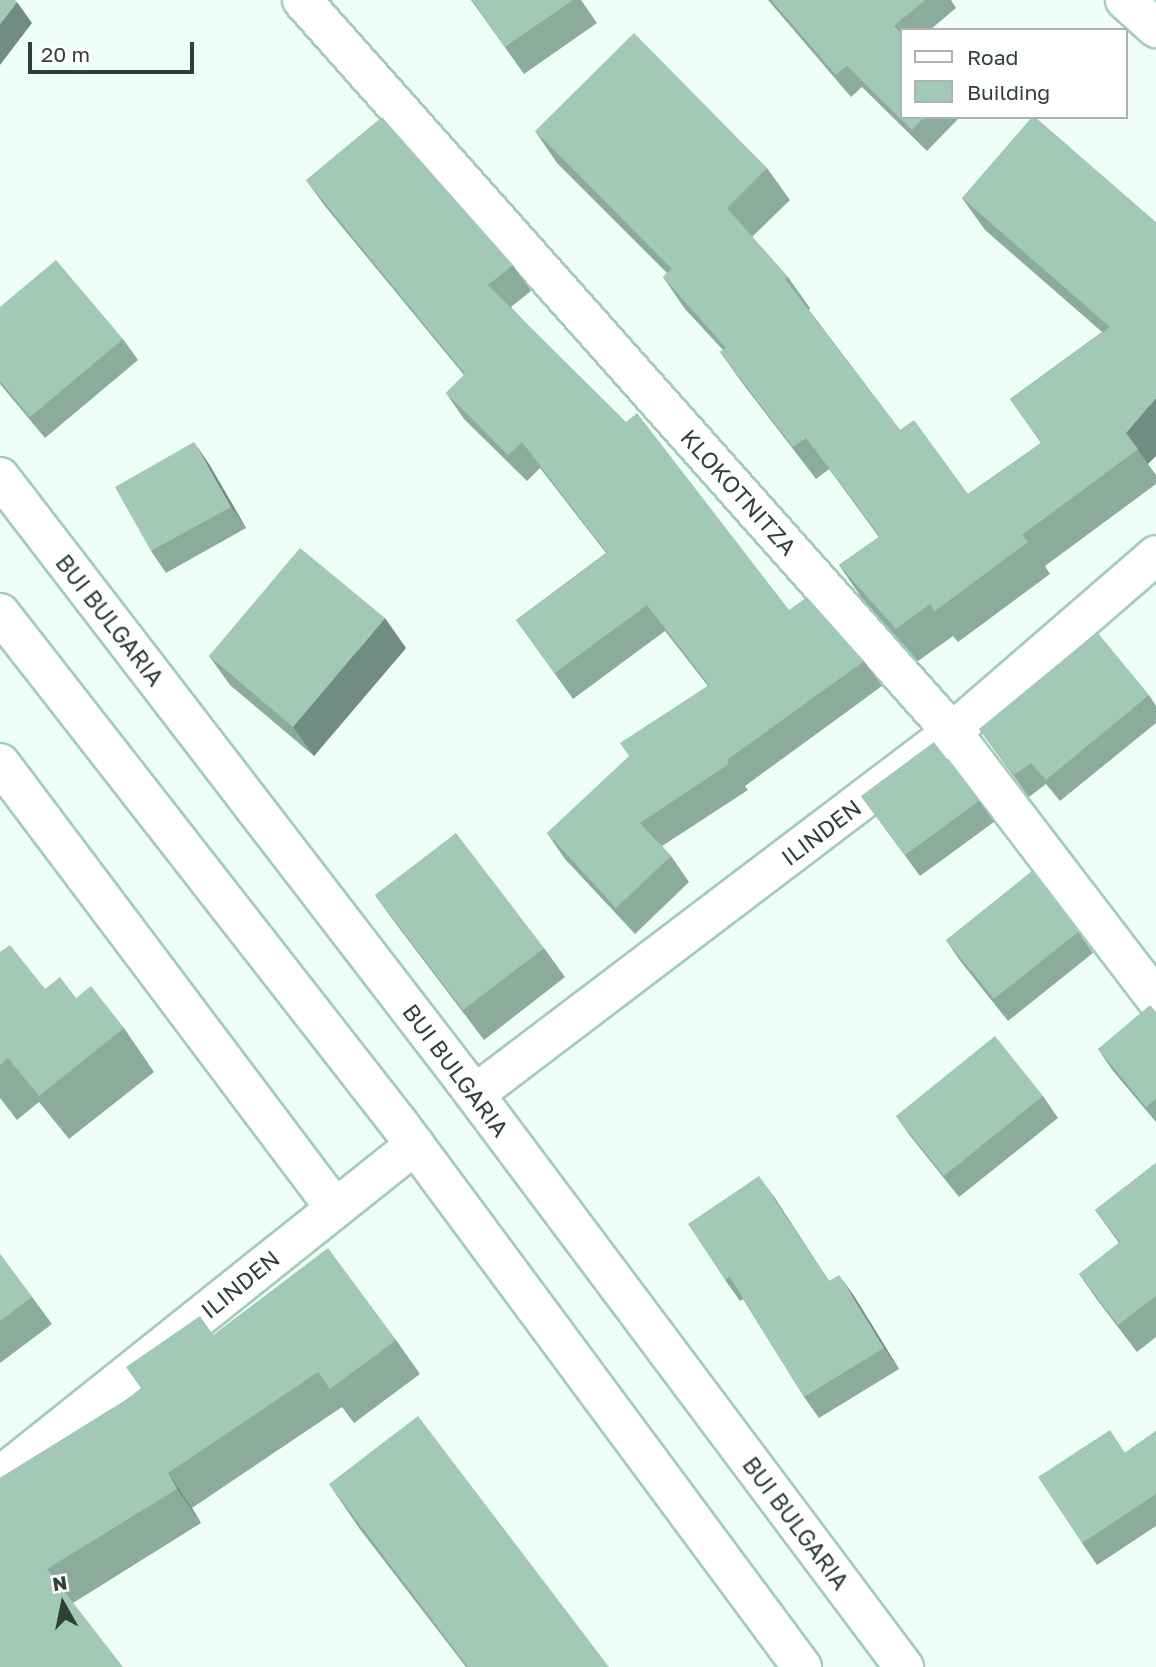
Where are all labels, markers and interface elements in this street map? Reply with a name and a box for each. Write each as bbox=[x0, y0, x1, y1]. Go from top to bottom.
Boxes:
scale bar bbox=[32, 28, 198, 72]
legend bbox=[900, 28, 1128, 119]
text: 20 m bbox=[41, 41, 90, 67]
text: Road bbox=[967, 44, 1018, 70]
text: Building bbox=[967, 79, 1050, 105]
street label: KLOKOTNITZA bbox=[675, 424, 803, 560]
street label: BUI BULGARIA bbox=[50, 549, 170, 691]
street label: ILINDEN bbox=[776, 793, 866, 871]
street label: BUI BULGARIA bbox=[397, 998, 515, 1142]
street label: ILINDEN bbox=[195, 1244, 285, 1324]
street label: BUI BULGARIA bbox=[737, 1451, 855, 1595]
north arrow bbox=[28, 1569, 98, 1639]
text: N bbox=[51, 1570, 69, 1595]

